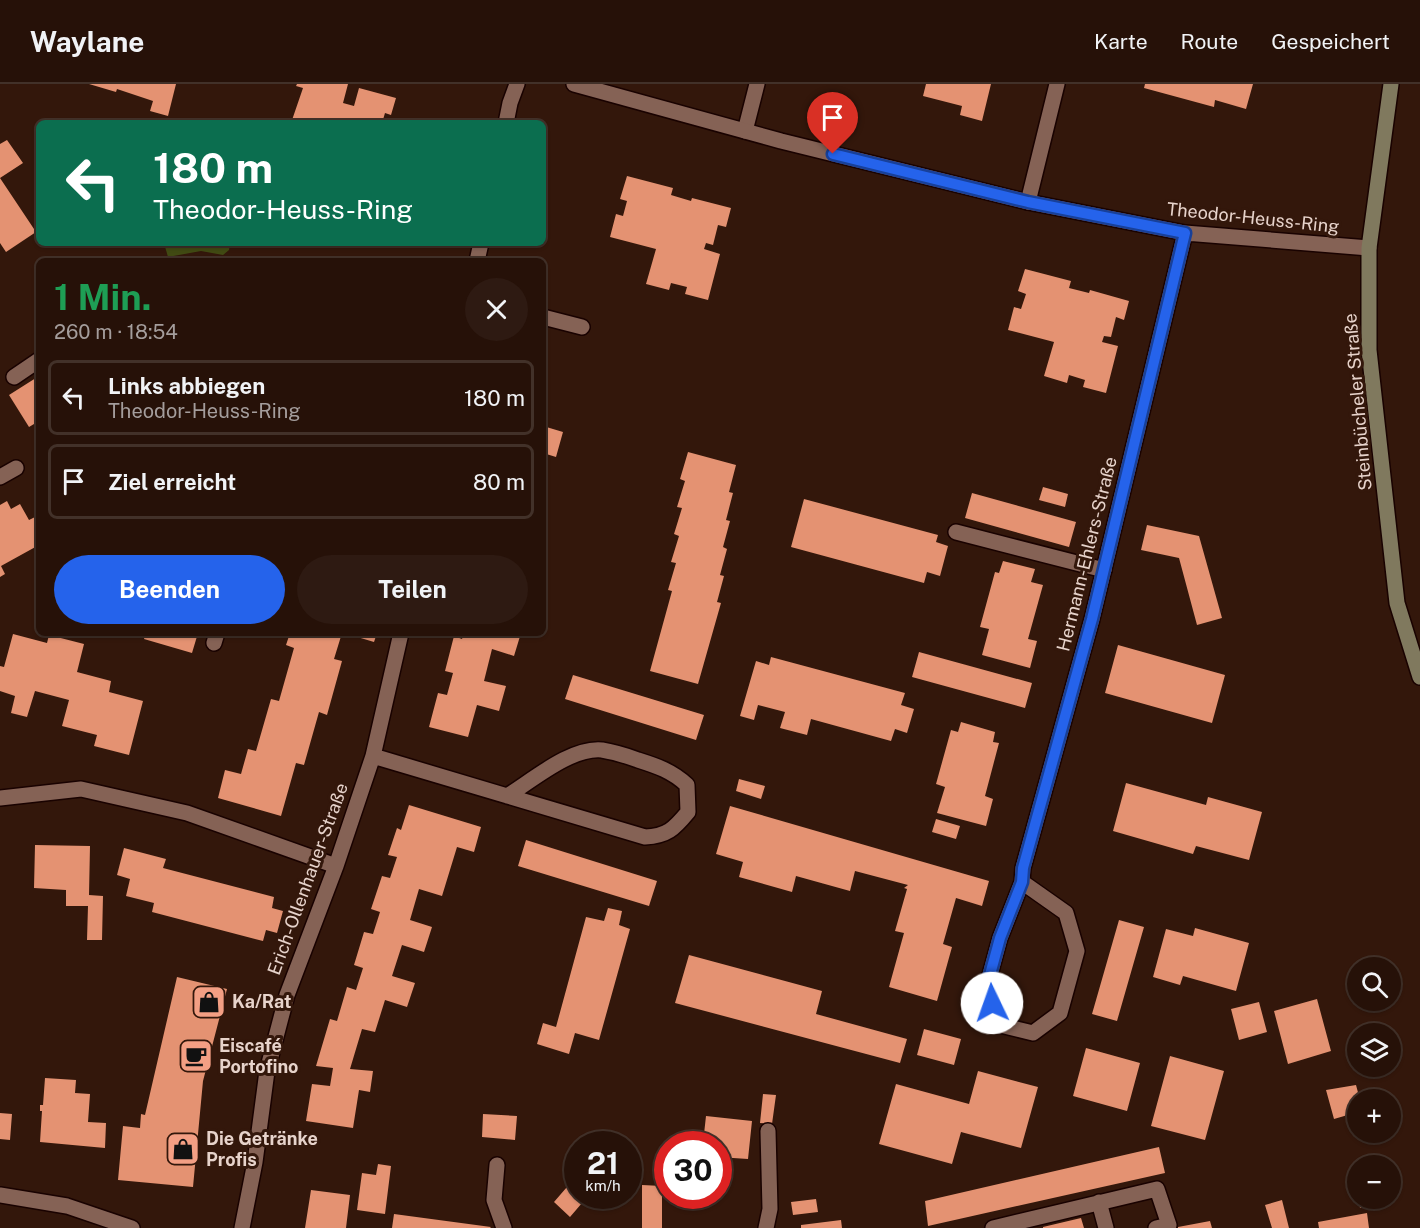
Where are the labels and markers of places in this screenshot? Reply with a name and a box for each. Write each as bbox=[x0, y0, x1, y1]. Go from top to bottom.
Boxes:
pin bbox=[807, 92, 858, 154]
shop icon: Ka/Rat bbox=[191, 984, 227, 1020]
place label: Ka/Rat bbox=[232, 991, 291, 1012]
place label: Eiscafé Portofino bbox=[219, 1035, 298, 1077]
cafe icon: Eiscafé Portofino bbox=[178, 1038, 214, 1074]
place label: Die Getränke Profis bbox=[206, 1128, 318, 1170]
shop icon: Die Getränke Profis bbox=[165, 1131, 201, 1167]

